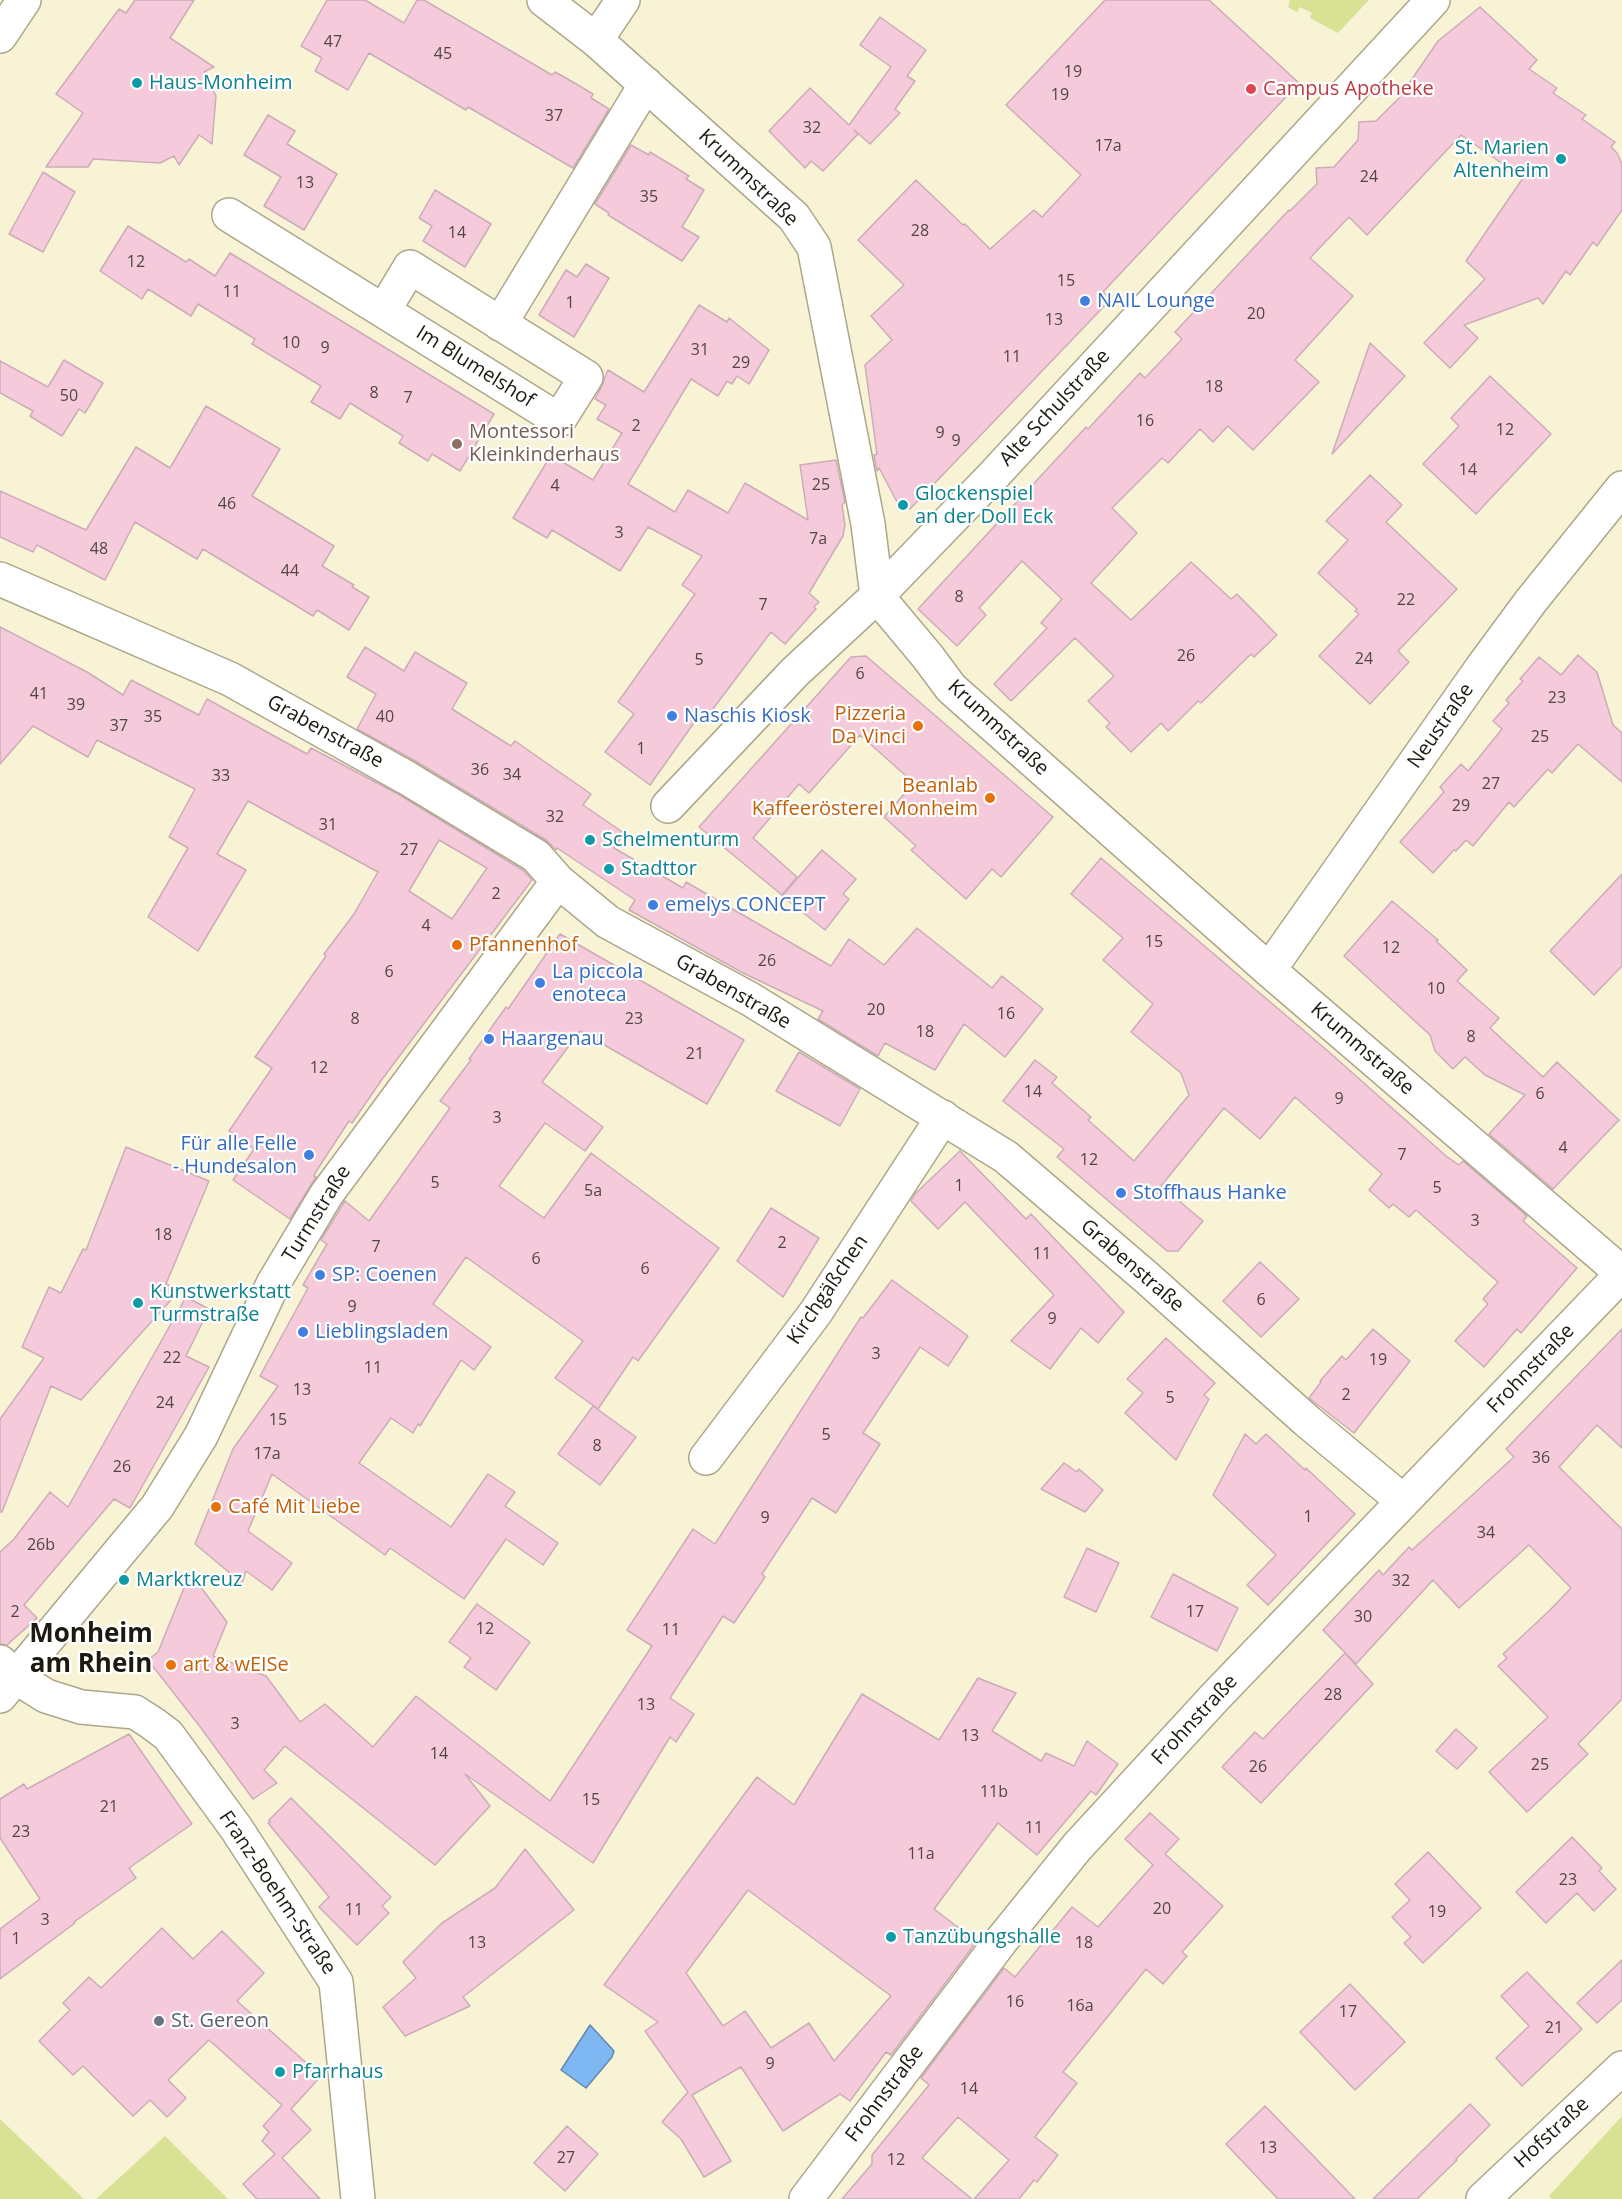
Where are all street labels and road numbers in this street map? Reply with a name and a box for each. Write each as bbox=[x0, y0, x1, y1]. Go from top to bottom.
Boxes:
street label: Krummstraße bbox=[693, 124, 803, 232]
street label: Im Blumelshof bbox=[411, 321, 539, 413]
street label: Alte Schulstraße bbox=[995, 345, 1115, 471]
street label: Krummstraße bbox=[943, 675, 1053, 781]
street label: Neustraße bbox=[1403, 679, 1479, 773]
street label: Grabenstraße bbox=[263, 690, 387, 774]
street label: Grabenstraße bbox=[671, 949, 795, 1035]
street label: Krummstraße bbox=[1305, 998, 1419, 1100]
street label: Turmstraße bbox=[278, 1161, 356, 1267]
street label: Grabenstraße bbox=[1075, 1215, 1189, 1317]
street label: Kirchgäßchen bbox=[783, 1231, 873, 1349]
street label: Frohnstraße bbox=[1483, 1319, 1579, 1419]
street label: Frohnstraße bbox=[1147, 1670, 1243, 1770]
street label: Franz-Boehm-Straße bbox=[213, 1807, 341, 1979]
street label: Frohnstraße bbox=[841, 2041, 929, 2147]
street label: Hofstraße bbox=[1510, 2092, 1594, 2174]

